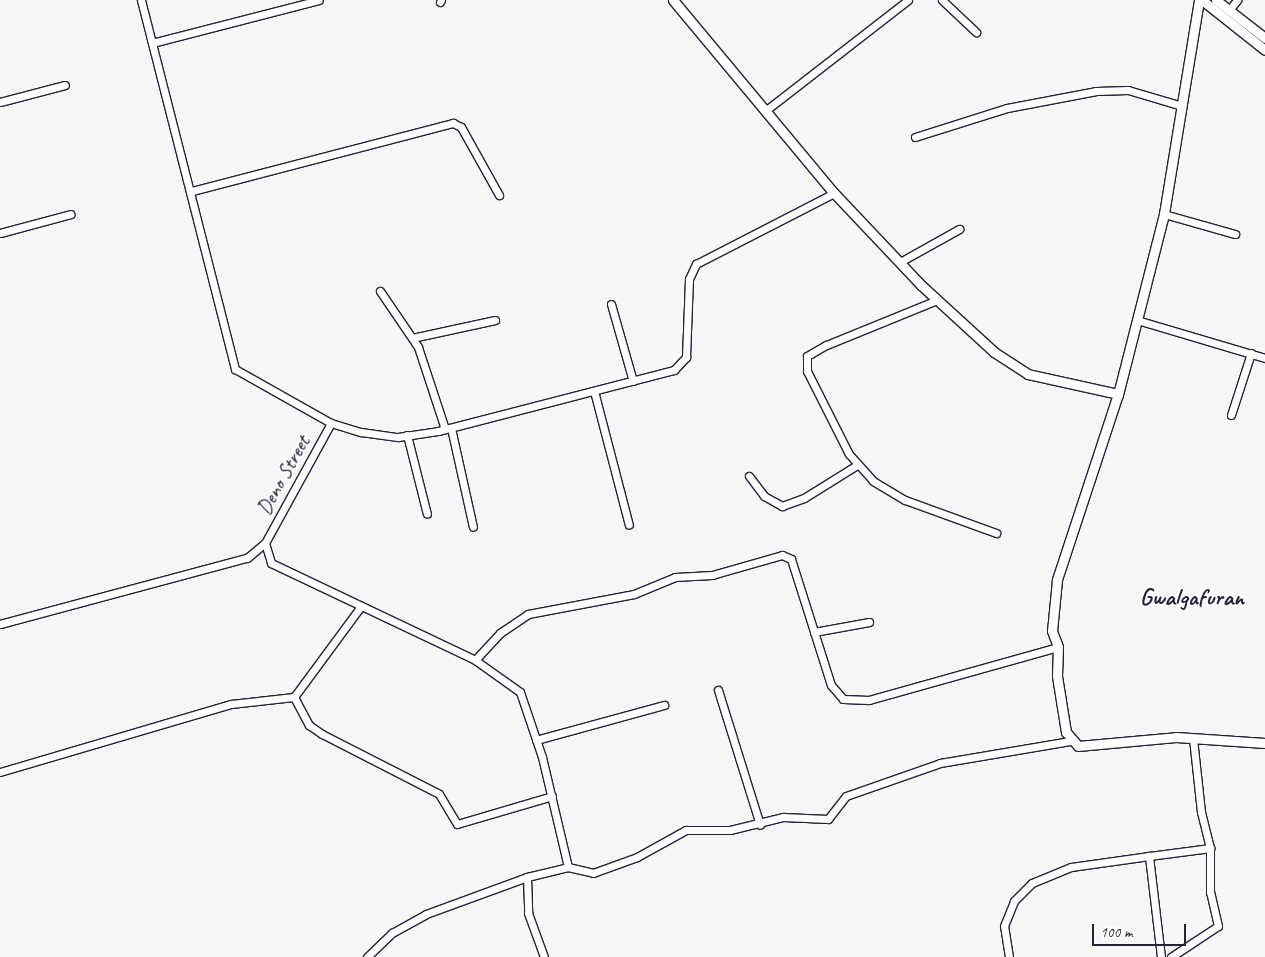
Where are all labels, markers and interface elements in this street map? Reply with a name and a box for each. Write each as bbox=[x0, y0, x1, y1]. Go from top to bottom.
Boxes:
street label: Deno Street bbox=[251, 431, 315, 519]
district label: Gwalgafuran bbox=[1140, 584, 1244, 612]
scale bar bbox=[1095, 914, 1189, 946]
text: 100 m bbox=[1100, 923, 1132, 942]

